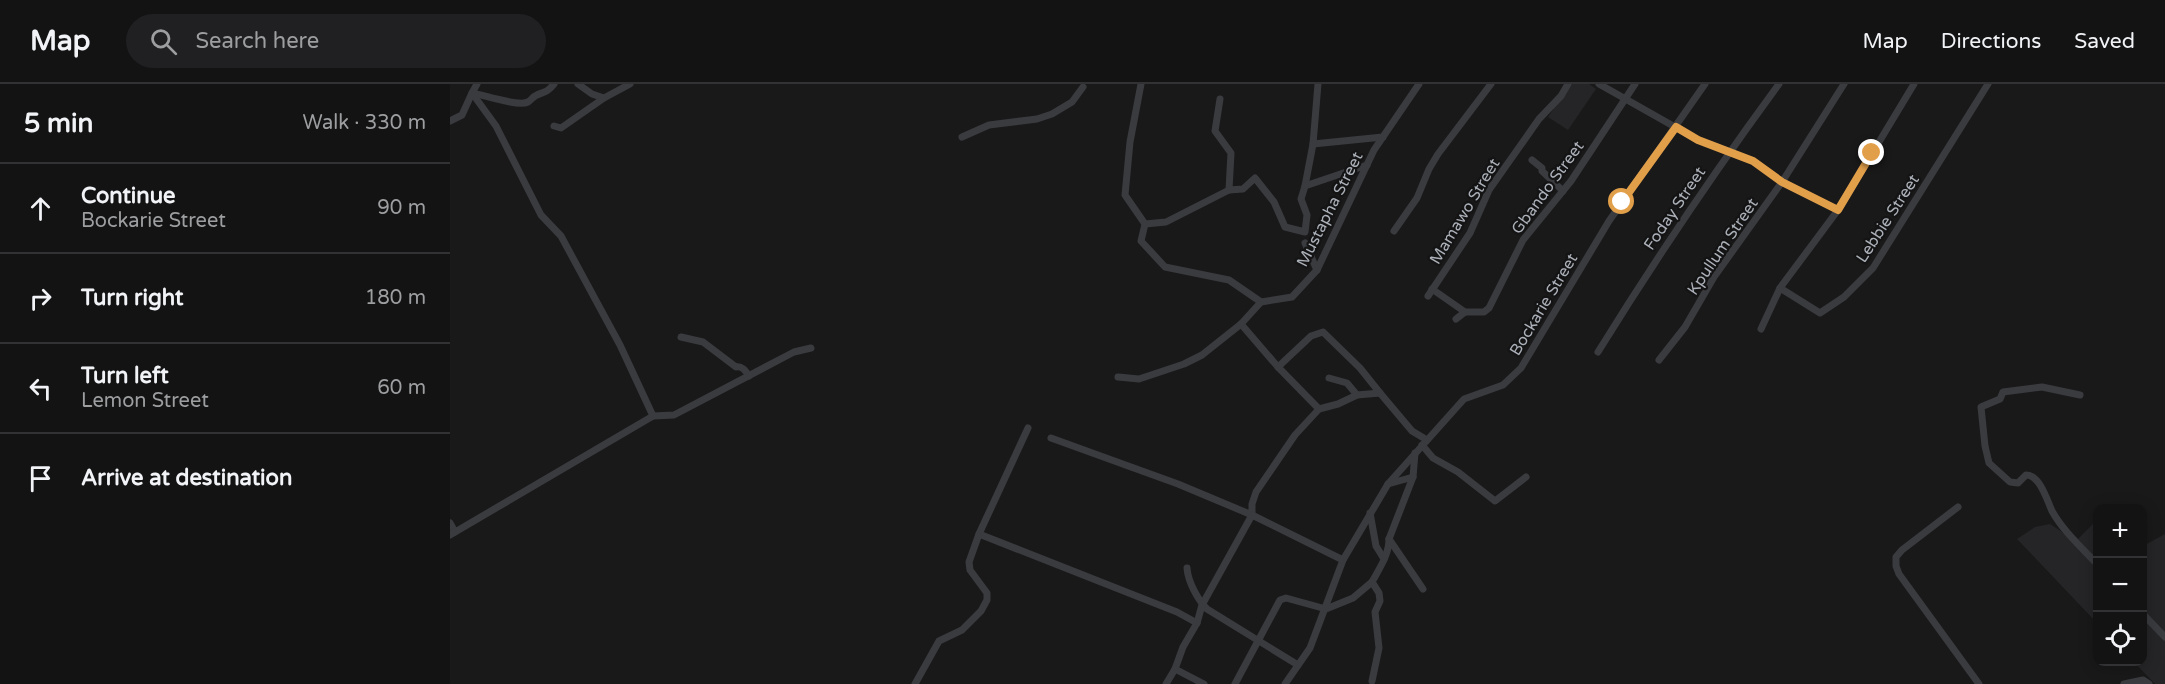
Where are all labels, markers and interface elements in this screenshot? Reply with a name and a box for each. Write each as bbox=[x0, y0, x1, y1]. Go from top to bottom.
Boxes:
search box bbox=[126, 14, 546, 68]
text: Map bbox=[30, 24, 90, 58]
icon: search bbox=[147, 25, 180, 58]
text: Search here bbox=[195, 28, 319, 54]
text: Map bbox=[1862, 29, 1908, 54]
text: Directions bbox=[1941, 29, 2041, 54]
text: Saved bbox=[2074, 29, 2135, 54]
text: 5 min bbox=[24, 108, 93, 139]
text: Walk · 330 m bbox=[303, 111, 426, 135]
street label: Gbando Street bbox=[1507, 137, 1588, 238]
route end bbox=[1858, 139, 1884, 165]
street label: Mustapha Street bbox=[1292, 149, 1368, 270]
street label: Mamawo Street bbox=[1425, 155, 1504, 268]
street label: Foday Street bbox=[1640, 163, 1710, 254]
street label: Lebbie Street bbox=[1852, 171, 1924, 267]
text: Continue bbox=[81, 183, 176, 209]
route start bbox=[1608, 188, 1634, 214]
icon: ahead bbox=[24, 192, 57, 225]
street label: Kpullum Street bbox=[1683, 194, 1763, 299]
text: 90 m bbox=[377, 196, 426, 220]
text: Bockarie Street bbox=[81, 209, 226, 233]
street label: Bockarie Street bbox=[1505, 250, 1582, 359]
icon: right bbox=[24, 282, 57, 315]
text: Turn right bbox=[81, 285, 183, 311]
text: 180 m bbox=[365, 286, 426, 310]
text: Turn left bbox=[81, 363, 169, 389]
icon: left bbox=[24, 372, 57, 405]
text: 60 m bbox=[377, 376, 426, 400]
text: Lemon Street bbox=[81, 389, 209, 413]
icon: arrive bbox=[24, 462, 57, 495]
text: Arrive at destination bbox=[81, 465, 292, 491]
map controls bbox=[2093, 504, 2147, 666]
button: + bbox=[2093, 504, 2147, 558]
button: − bbox=[2093, 558, 2147, 612]
button: locate bbox=[2093, 612, 2147, 666]

